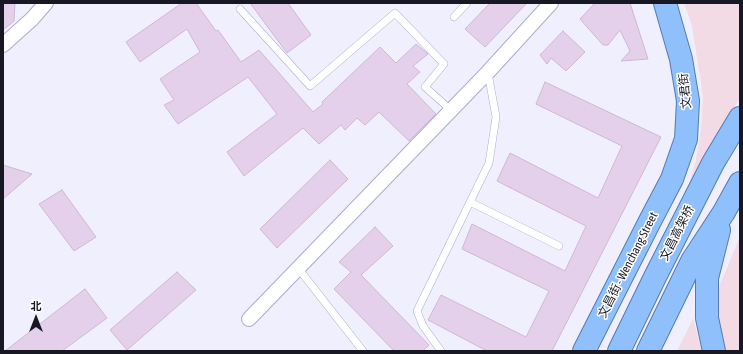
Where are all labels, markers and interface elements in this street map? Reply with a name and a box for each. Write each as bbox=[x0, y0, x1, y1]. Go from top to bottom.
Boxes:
street label: 文君街 bbox=[676, 72, 694, 110]
street label: 文昌高架桥 bbox=[657, 203, 697, 263]
street label: 文昌街 - Wenchang Street bbox=[595, 210, 661, 320]
north arrow bbox=[16, 298, 56, 338]
text: 北 bbox=[31, 300, 42, 312]

